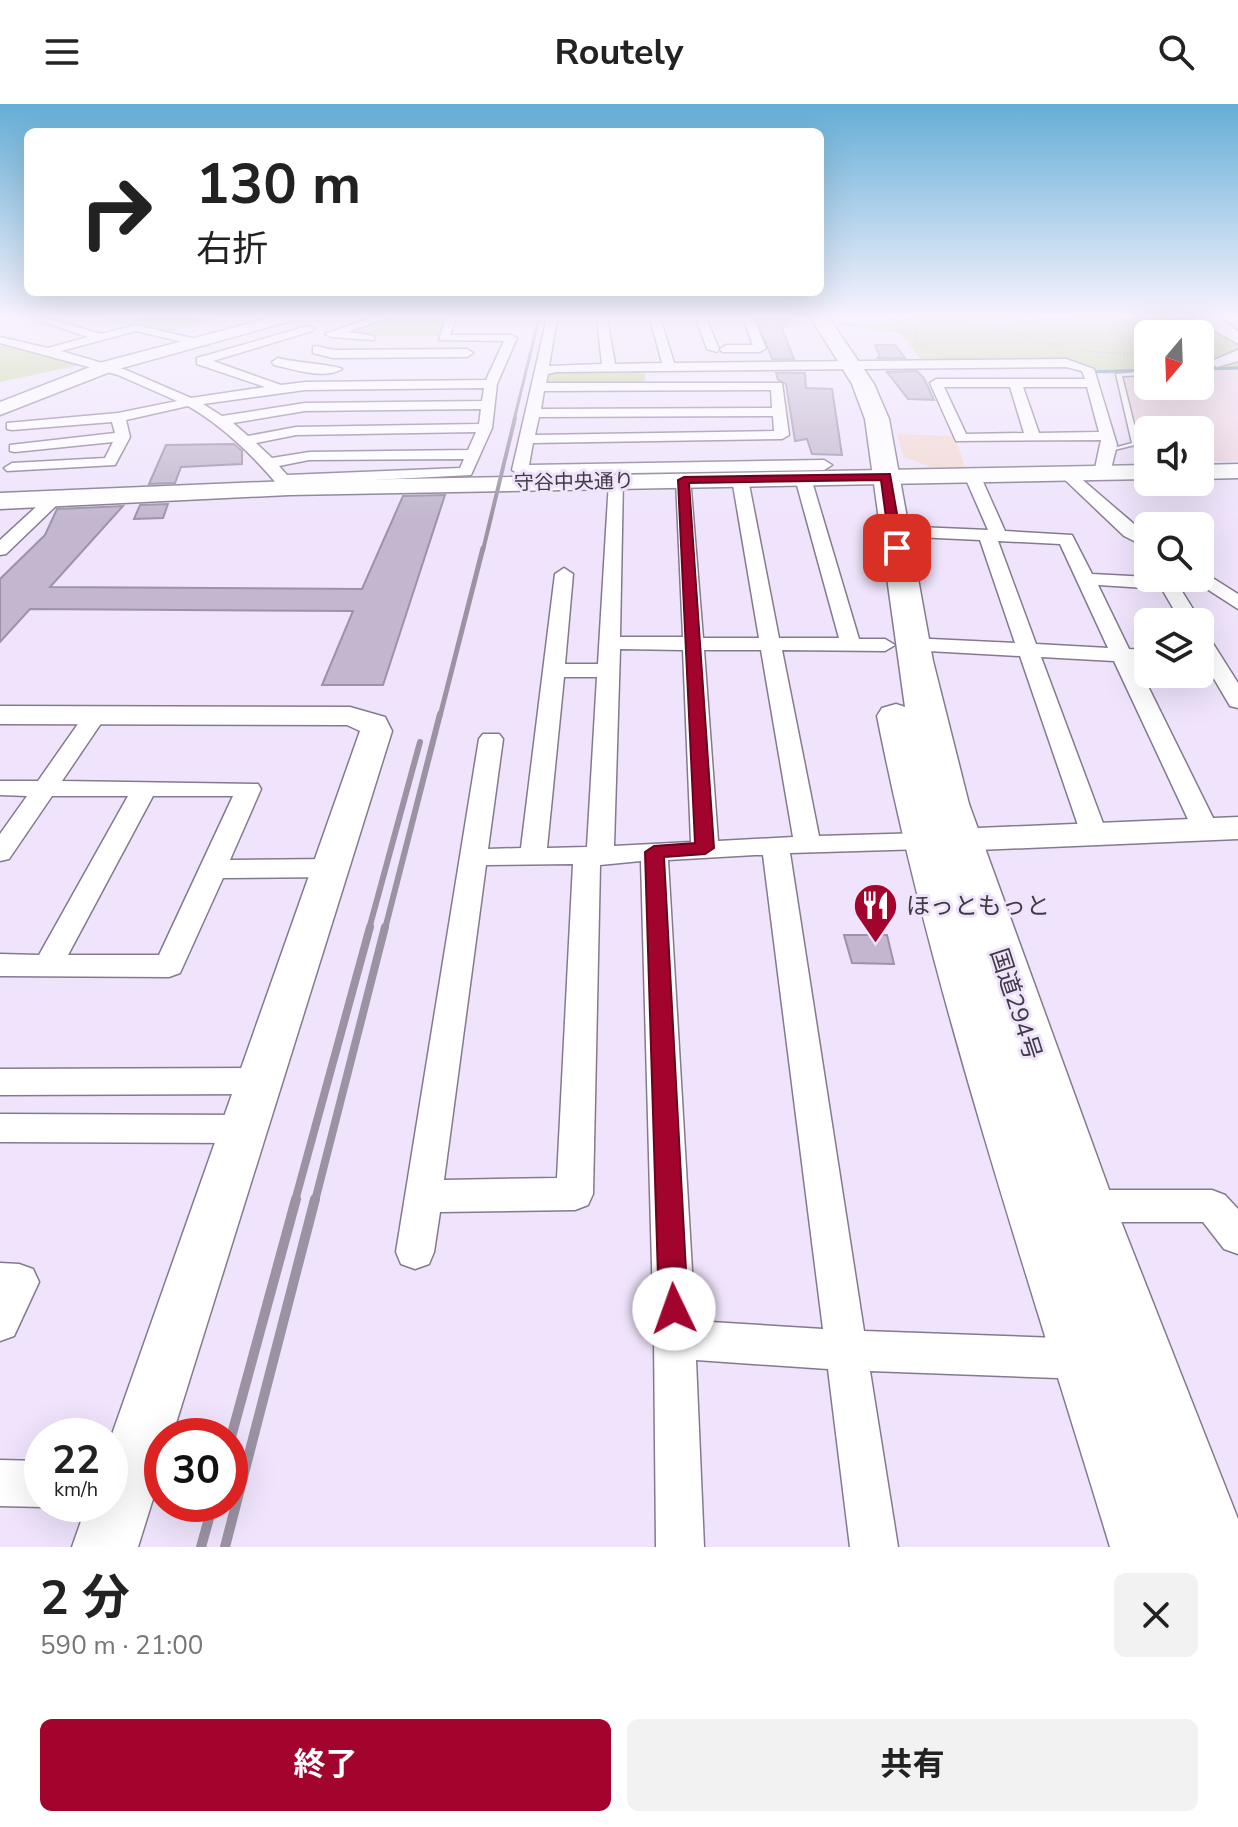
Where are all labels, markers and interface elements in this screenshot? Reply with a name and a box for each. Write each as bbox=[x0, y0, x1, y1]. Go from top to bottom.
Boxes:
text: Routely bbox=[555, 28, 683, 77]
icon: menu bbox=[40, 30, 84, 74]
icon: search bbox=[1154, 30, 1198, 74]
text: 130 m bbox=[196, 146, 361, 223]
icon: right bbox=[64, 160, 168, 264]
text: 右折 bbox=[196, 225, 268, 274]
north arrow bbox=[1134, 320, 1214, 400]
map controls bbox=[1134, 320, 1214, 688]
button: sound bbox=[1134, 416, 1214, 496]
street label: 守谷中央通り bbox=[514, 467, 634, 497]
button: search bbox=[1134, 512, 1214, 592]
pin bbox=[863, 514, 931, 582]
icon: arrive bbox=[875, 526, 919, 570]
button: layers bbox=[1134, 608, 1214, 688]
restaurant icon: ほっともっと bbox=[851, 882, 899, 945]
place label: ほっともっと bbox=[906, 890, 1050, 922]
street label: 国道294号 bbox=[983, 944, 1049, 1064]
position arrow bbox=[632, 1267, 716, 1351]
speed limit sign: 30 bbox=[144, 1418, 248, 1522]
text: 22 bbox=[52, 1433, 100, 1487]
text: km/h bbox=[54, 1476, 98, 1503]
text: 2 分 bbox=[40, 1565, 130, 1631]
button: close bbox=[1114, 1573, 1198, 1657]
text: 590 m · 21:00 bbox=[40, 1628, 203, 1663]
button: 終了 bbox=[40, 1719, 611, 1811]
button: 共有 bbox=[627, 1719, 1198, 1811]

